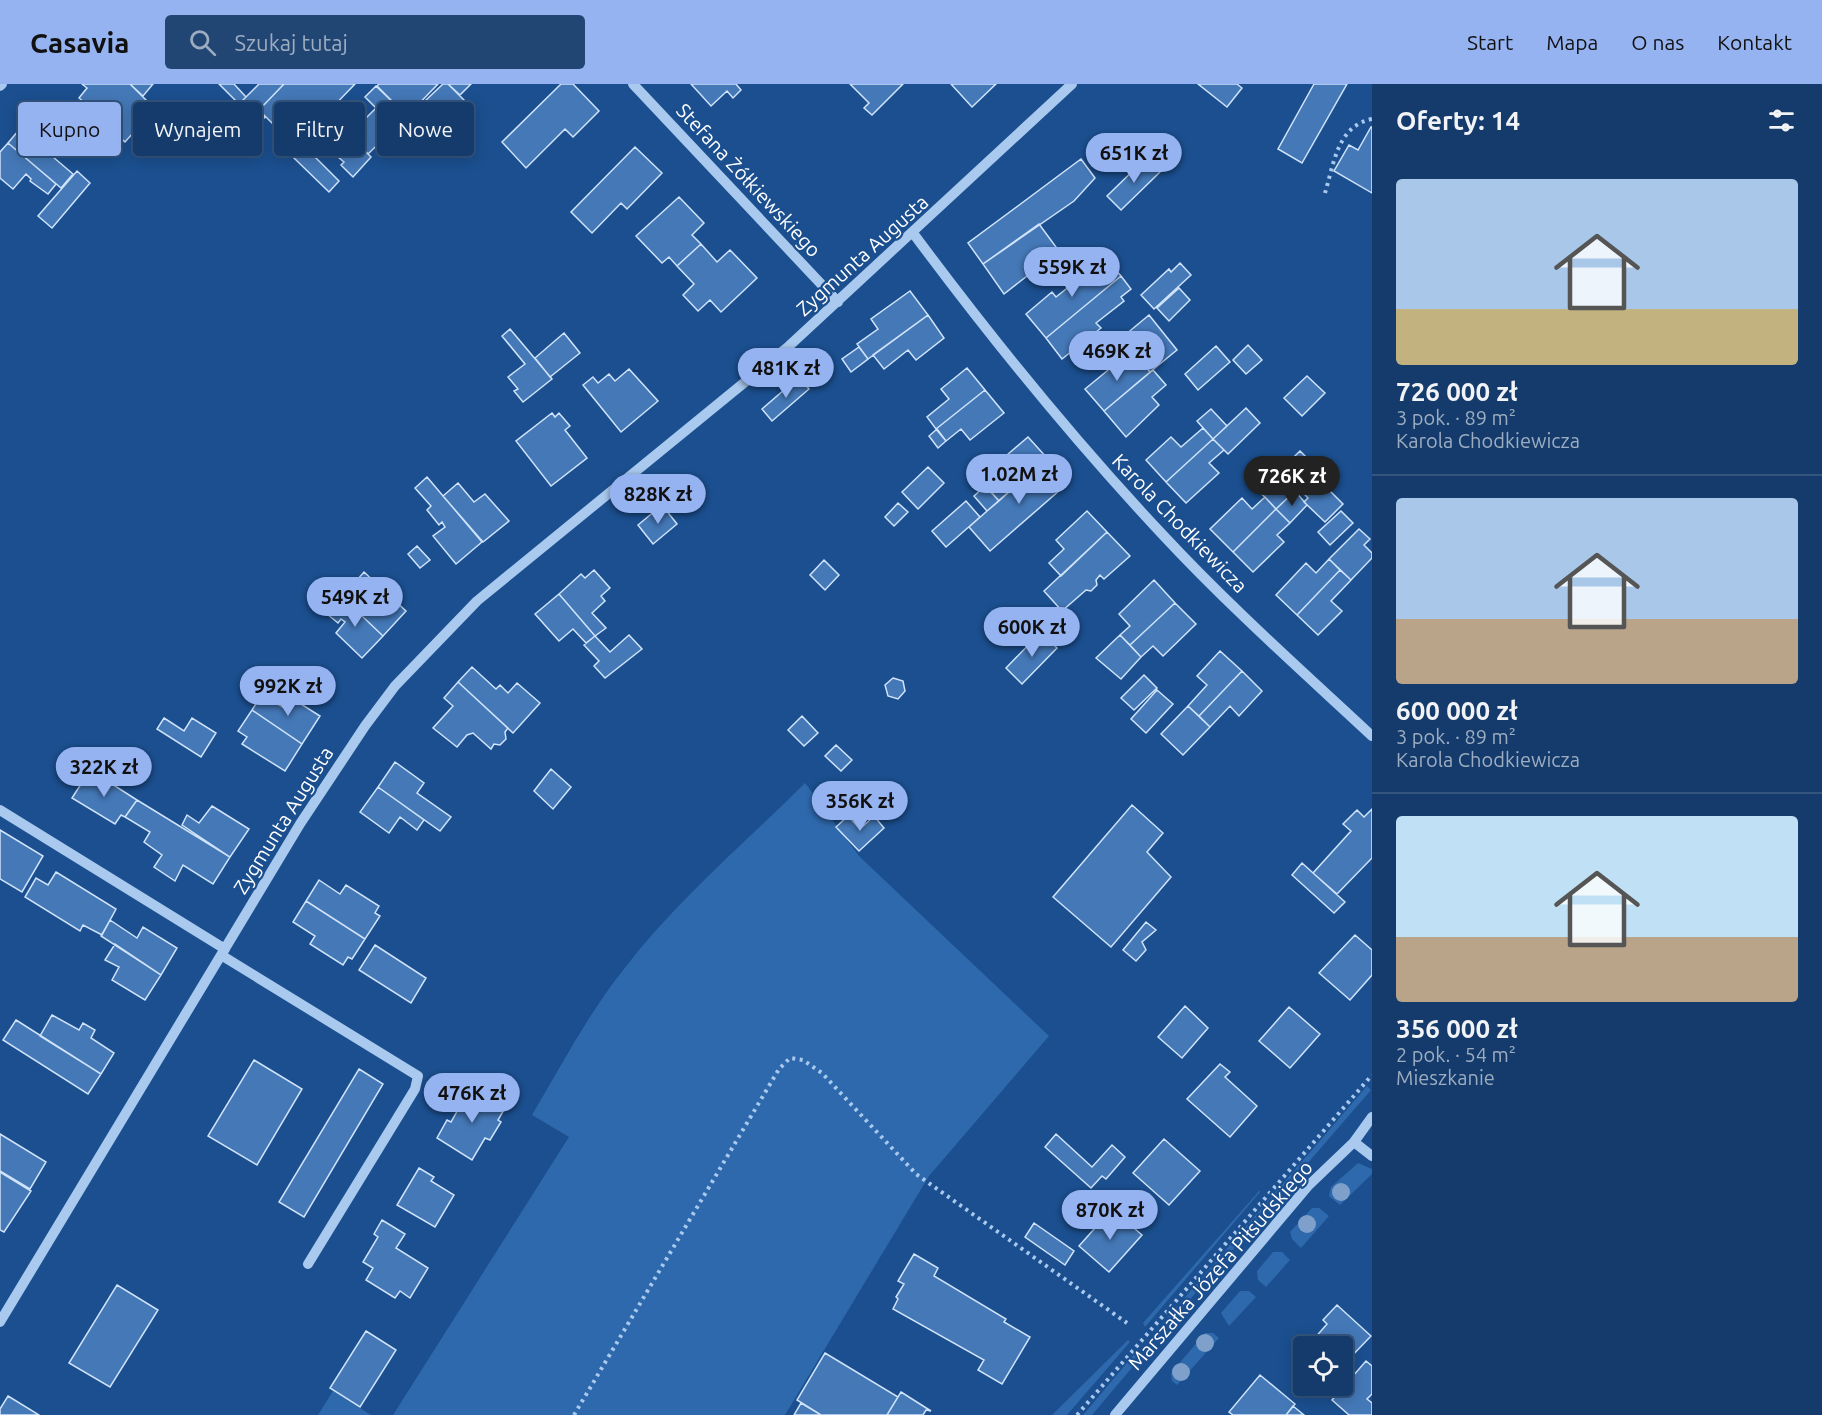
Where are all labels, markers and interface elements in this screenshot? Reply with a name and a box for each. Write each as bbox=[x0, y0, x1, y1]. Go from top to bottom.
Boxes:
search box bbox=[165, 15, 585, 69]
icon: search bbox=[186, 26, 219, 59]
text: Casavia bbox=[30, 27, 129, 58]
text: Szukaj tutaj bbox=[234, 30, 348, 55]
text: Start bbox=[1467, 30, 1513, 54]
text: Mapa bbox=[1546, 30, 1598, 54]
text: O nas bbox=[1631, 30, 1684, 54]
text: Kontakt bbox=[1717, 30, 1792, 54]
street label: Stefana Żółkiewskiego bbox=[672, 99, 826, 261]
chip: Kupno bbox=[18, 102, 121, 156]
chip: Wynajem bbox=[133, 102, 262, 156]
chip: Filtry bbox=[274, 102, 365, 156]
chip: Nowe bbox=[377, 102, 474, 156]
icon: filters bbox=[1765, 104, 1798, 137]
text: Oferty: 14 bbox=[1396, 106, 1520, 135]
pin: 651K zł bbox=[1079, 133, 1189, 184]
text: 651K zł bbox=[1100, 141, 1168, 164]
street label: Zygmunta Augusta bbox=[791, 190, 933, 320]
icon: home bbox=[1543, 218, 1651, 326]
pin: 559K zł bbox=[1017, 247, 1127, 298]
text: 559K zł bbox=[1038, 255, 1106, 278]
pin: 469K zł bbox=[1062, 331, 1172, 382]
text: 469K zł bbox=[1083, 339, 1151, 362]
pin: 481K zł bbox=[731, 348, 841, 399]
text: 481K zł bbox=[752, 356, 820, 379]
text: 726 000 zł bbox=[1396, 377, 1518, 406]
text: 3 pok. · 89 m² bbox=[1396, 406, 1516, 429]
text: Karola Chodkiewicza bbox=[1396, 429, 1580, 452]
street label: Karola Chodkiewicza bbox=[1108, 449, 1252, 597]
pin: 1.02M zł bbox=[957, 454, 1081, 505]
pin: 726K zł bbox=[1237, 456, 1347, 507]
text: 1.02M zł bbox=[980, 462, 1058, 485]
text: 726K zł bbox=[1258, 464, 1326, 487]
pin: 828K zł bbox=[603, 474, 713, 525]
text: 828K zł bbox=[624, 482, 692, 505]
icon: home bbox=[1543, 537, 1651, 645]
pin: 549K zł bbox=[300, 577, 410, 628]
text: 549K zł bbox=[321, 585, 389, 608]
pin: 600K zł bbox=[977, 607, 1087, 658]
text: 600K zł bbox=[998, 615, 1066, 638]
pin: 992K zł bbox=[233, 666, 343, 717]
text: 992K zł bbox=[254, 674, 322, 697]
text: 600 000 zł bbox=[1396, 696, 1518, 725]
text: 3 pok. · 89 m² bbox=[1396, 725, 1516, 748]
street label: Zygmunta Augusta bbox=[228, 742, 338, 898]
pin: 322K zł bbox=[49, 747, 159, 798]
text: Karola Chodkiewicza bbox=[1396, 748, 1580, 771]
text: 322K zł bbox=[70, 755, 138, 778]
pin: 356K zł bbox=[805, 781, 915, 832]
text: 356K zł bbox=[826, 789, 894, 812]
icon: home bbox=[1543, 855, 1651, 963]
text: 356 000 zł bbox=[1396, 1014, 1518, 1043]
text: 2 pok. · 54 m² bbox=[1396, 1043, 1516, 1066]
text: Mieszkanie bbox=[1396, 1066, 1495, 1089]
pin: 476K zł bbox=[417, 1073, 527, 1124]
text: 476K zł bbox=[438, 1081, 506, 1104]
street label: Marszałka Józefa Piłsudskiego bbox=[1123, 1156, 1317, 1374]
pin: 870K zł bbox=[1055, 1190, 1165, 1241]
text: 870K zł bbox=[1076, 1198, 1144, 1221]
map controls bbox=[1293, 1336, 1353, 1396]
button: locate bbox=[1293, 1336, 1353, 1396]

